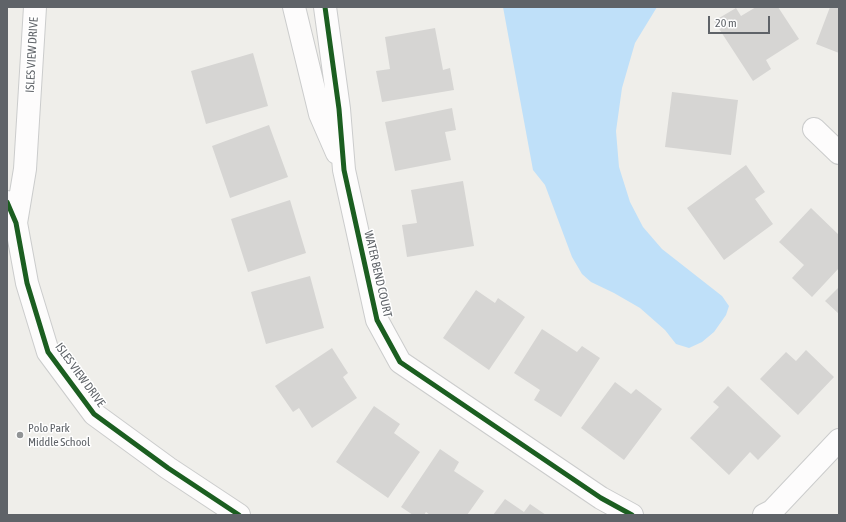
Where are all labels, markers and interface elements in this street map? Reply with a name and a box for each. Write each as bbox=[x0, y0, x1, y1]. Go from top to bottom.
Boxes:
scale bar bbox=[710, 8, 772, 34]
text: 20 m bbox=[715, 16, 737, 30]
street label: ISLES VIEW DRIVE bbox=[23, 17, 41, 93]
street label: WATER BEND COURT bbox=[361, 229, 395, 319]
street label: ISLES VIEW DRIVE bbox=[52, 340, 108, 410]
place label: Polo Park Middle School bbox=[28, 421, 90, 449]
marker: Polo Park Middle School bbox=[15, 430, 25, 440]

